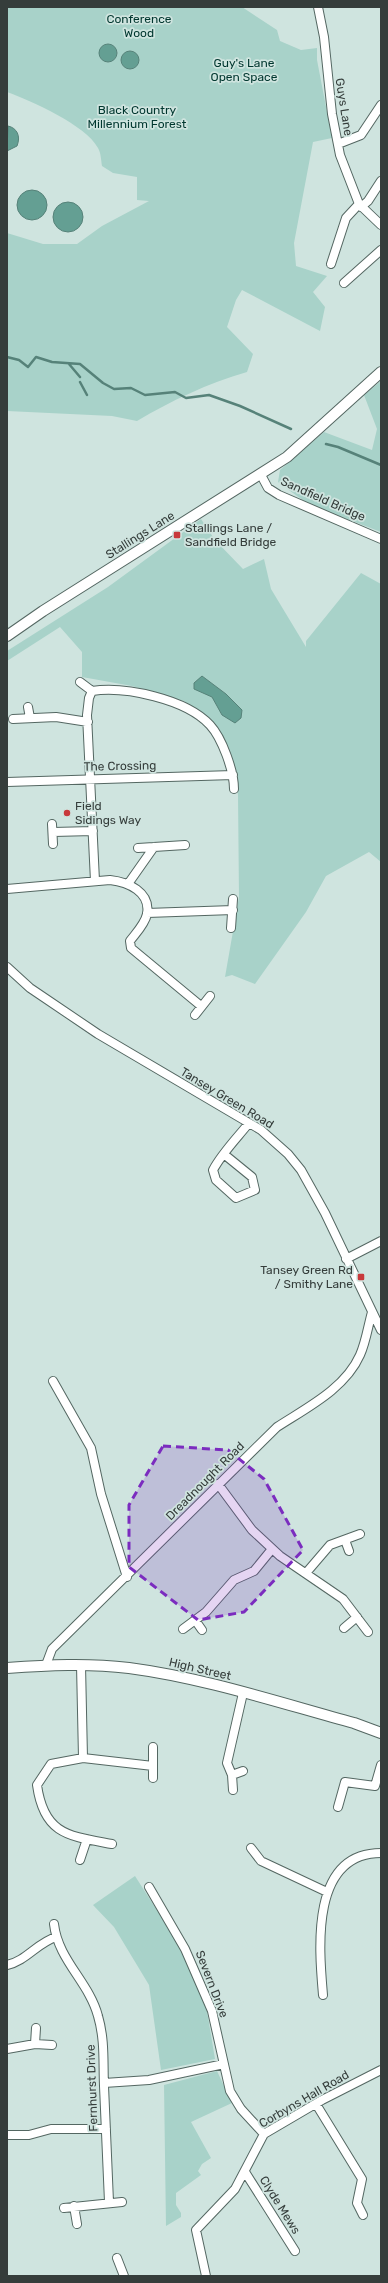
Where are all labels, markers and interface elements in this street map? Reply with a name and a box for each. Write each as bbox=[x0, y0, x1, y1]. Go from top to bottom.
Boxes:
park label: Conference Wood bbox=[106, 12, 172, 40]
park label: Guy's Lane Open Space bbox=[211, 56, 278, 84]
street label: Guys Lane bbox=[333, 77, 356, 137]
park label: Black Country Millennium Forest bbox=[88, 103, 187, 131]
street label: Sandfield Bridge bbox=[278, 474, 368, 524]
street label: Stallings Lane bbox=[103, 508, 177, 562]
place label: Stallings Lane / Sandfield Bridge bbox=[185, 521, 277, 549]
marker: Stallings Lane / Sandfield Bridge bbox=[172, 530, 182, 540]
street label: The Crossing bbox=[84, 758, 156, 774]
place label: Field Sidings Way bbox=[75, 799, 142, 827]
marker: Field Sidings Way bbox=[62, 808, 72, 818]
street label: Tansey Green Road bbox=[178, 1065, 276, 1131]
place label: Tansey Green Rd / Smithy Lane bbox=[260, 1263, 353, 1291]
marker: Tansey Green Rd / Smithy Lane bbox=[356, 1272, 366, 1282]
street label: Dreadnought Road bbox=[163, 1439, 247, 1523]
street label: High Street bbox=[167, 1655, 233, 1683]
street label: Severn Drive bbox=[193, 1948, 231, 2020]
street label: Fernhurst Drive bbox=[83, 2044, 101, 2132]
street label: Corbyns Hall Road bbox=[256, 2068, 352, 2130]
street label: Clyde Mews bbox=[257, 2173, 303, 2237]

